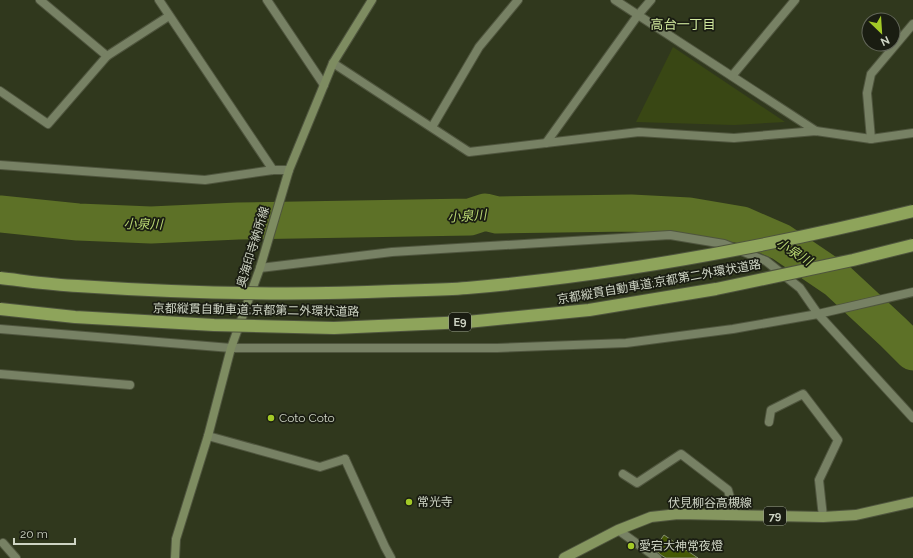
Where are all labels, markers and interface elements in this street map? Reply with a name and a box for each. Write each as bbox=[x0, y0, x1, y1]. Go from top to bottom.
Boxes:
north arrow bbox=[861, 12, 901, 52]
district label: 高台一丁目 bbox=[650, 17, 716, 32]
text: N bbox=[878, 33, 892, 48]
street label: 奥海印寺納所線 bbox=[234, 205, 272, 289]
water label: 小泉川 bbox=[447, 207, 489, 225]
water label: 小泉川 bbox=[123, 216, 165, 232]
water label: 小泉川 bbox=[773, 235, 816, 270]
street label: 京都縦貫自動車道;京都第二外環状道路 bbox=[556, 257, 762, 307]
street label: 京都縦貫自動車道;京都第二外環状道路 bbox=[153, 301, 359, 319]
road number: E9 bbox=[449, 313, 471, 331]
place label: Coto Coto bbox=[279, 411, 335, 425]
marker: Coto Coto bbox=[266, 413, 276, 423]
place label: 常光寺 bbox=[417, 495, 453, 509]
street label: 伏見柳谷高槻線 bbox=[668, 496, 752, 510]
marker: 常光寺 bbox=[404, 497, 414, 507]
road number: 79 bbox=[764, 507, 786, 525]
scale bar bbox=[14, 520, 75, 546]
text: 20 m bbox=[20, 527, 48, 541]
place label: 愛宕大神常夜燈 bbox=[639, 539, 723, 553]
marker: 愛宕大神常夜燈 bbox=[626, 541, 636, 551]

